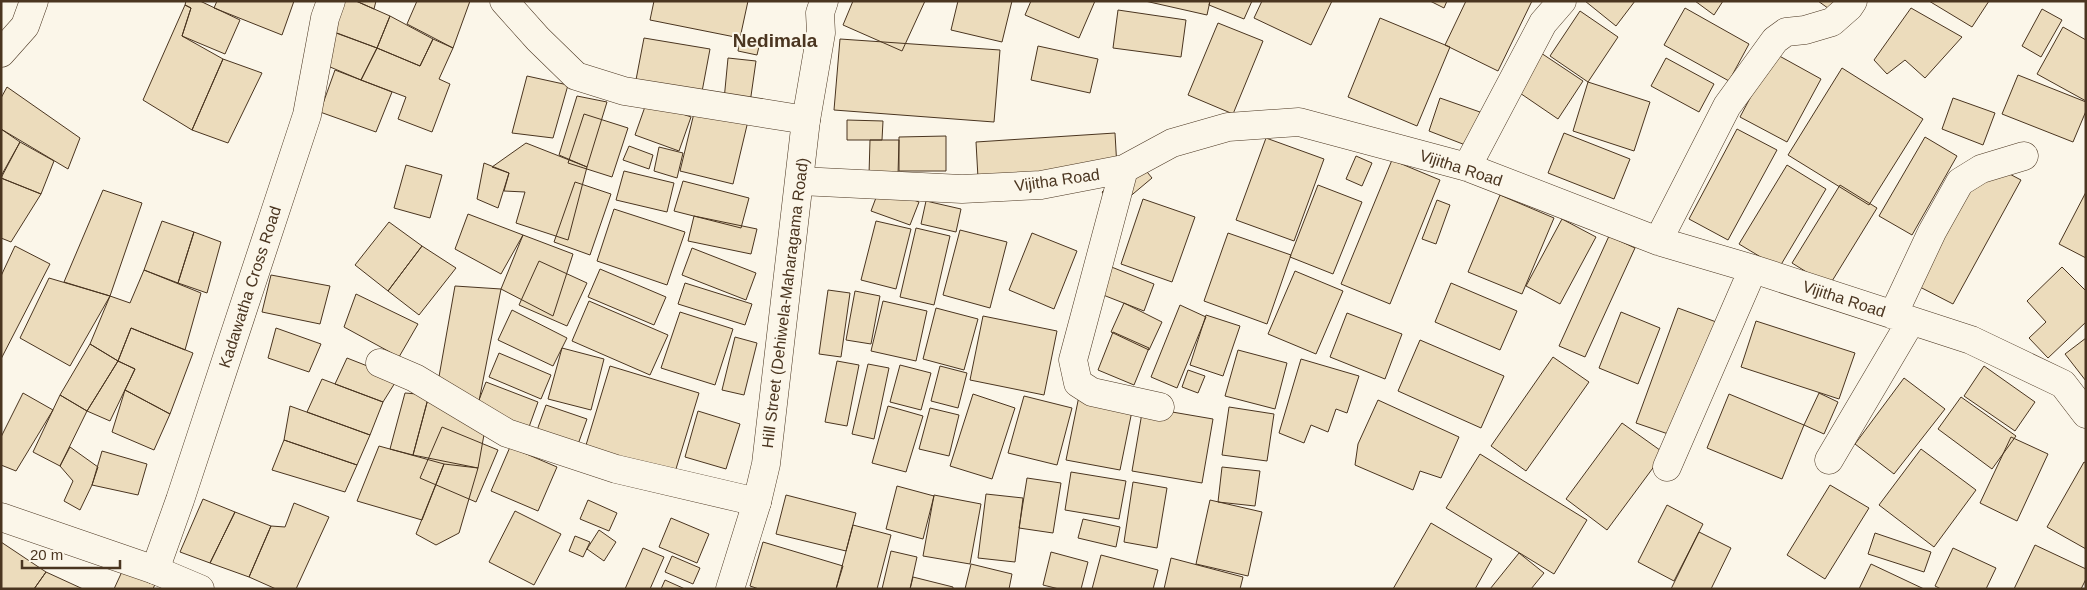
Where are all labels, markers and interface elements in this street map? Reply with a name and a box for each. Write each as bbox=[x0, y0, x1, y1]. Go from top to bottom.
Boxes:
district label: Nedimala bbox=[733, 30, 818, 51]
street label: Vijitha Road bbox=[1417, 147, 1505, 189]
street label: Hill Street (Dehiwela-Maharagama Road) bbox=[759, 157, 811, 449]
street label: Vijitha Road bbox=[1013, 166, 1101, 194]
street label: Kadawatha Cross Road bbox=[216, 204, 284, 370]
street label: Vijitha Road bbox=[1800, 278, 1888, 320]
scale bar bbox=[22, 538, 120, 570]
text: 20 m bbox=[30, 546, 63, 563]

